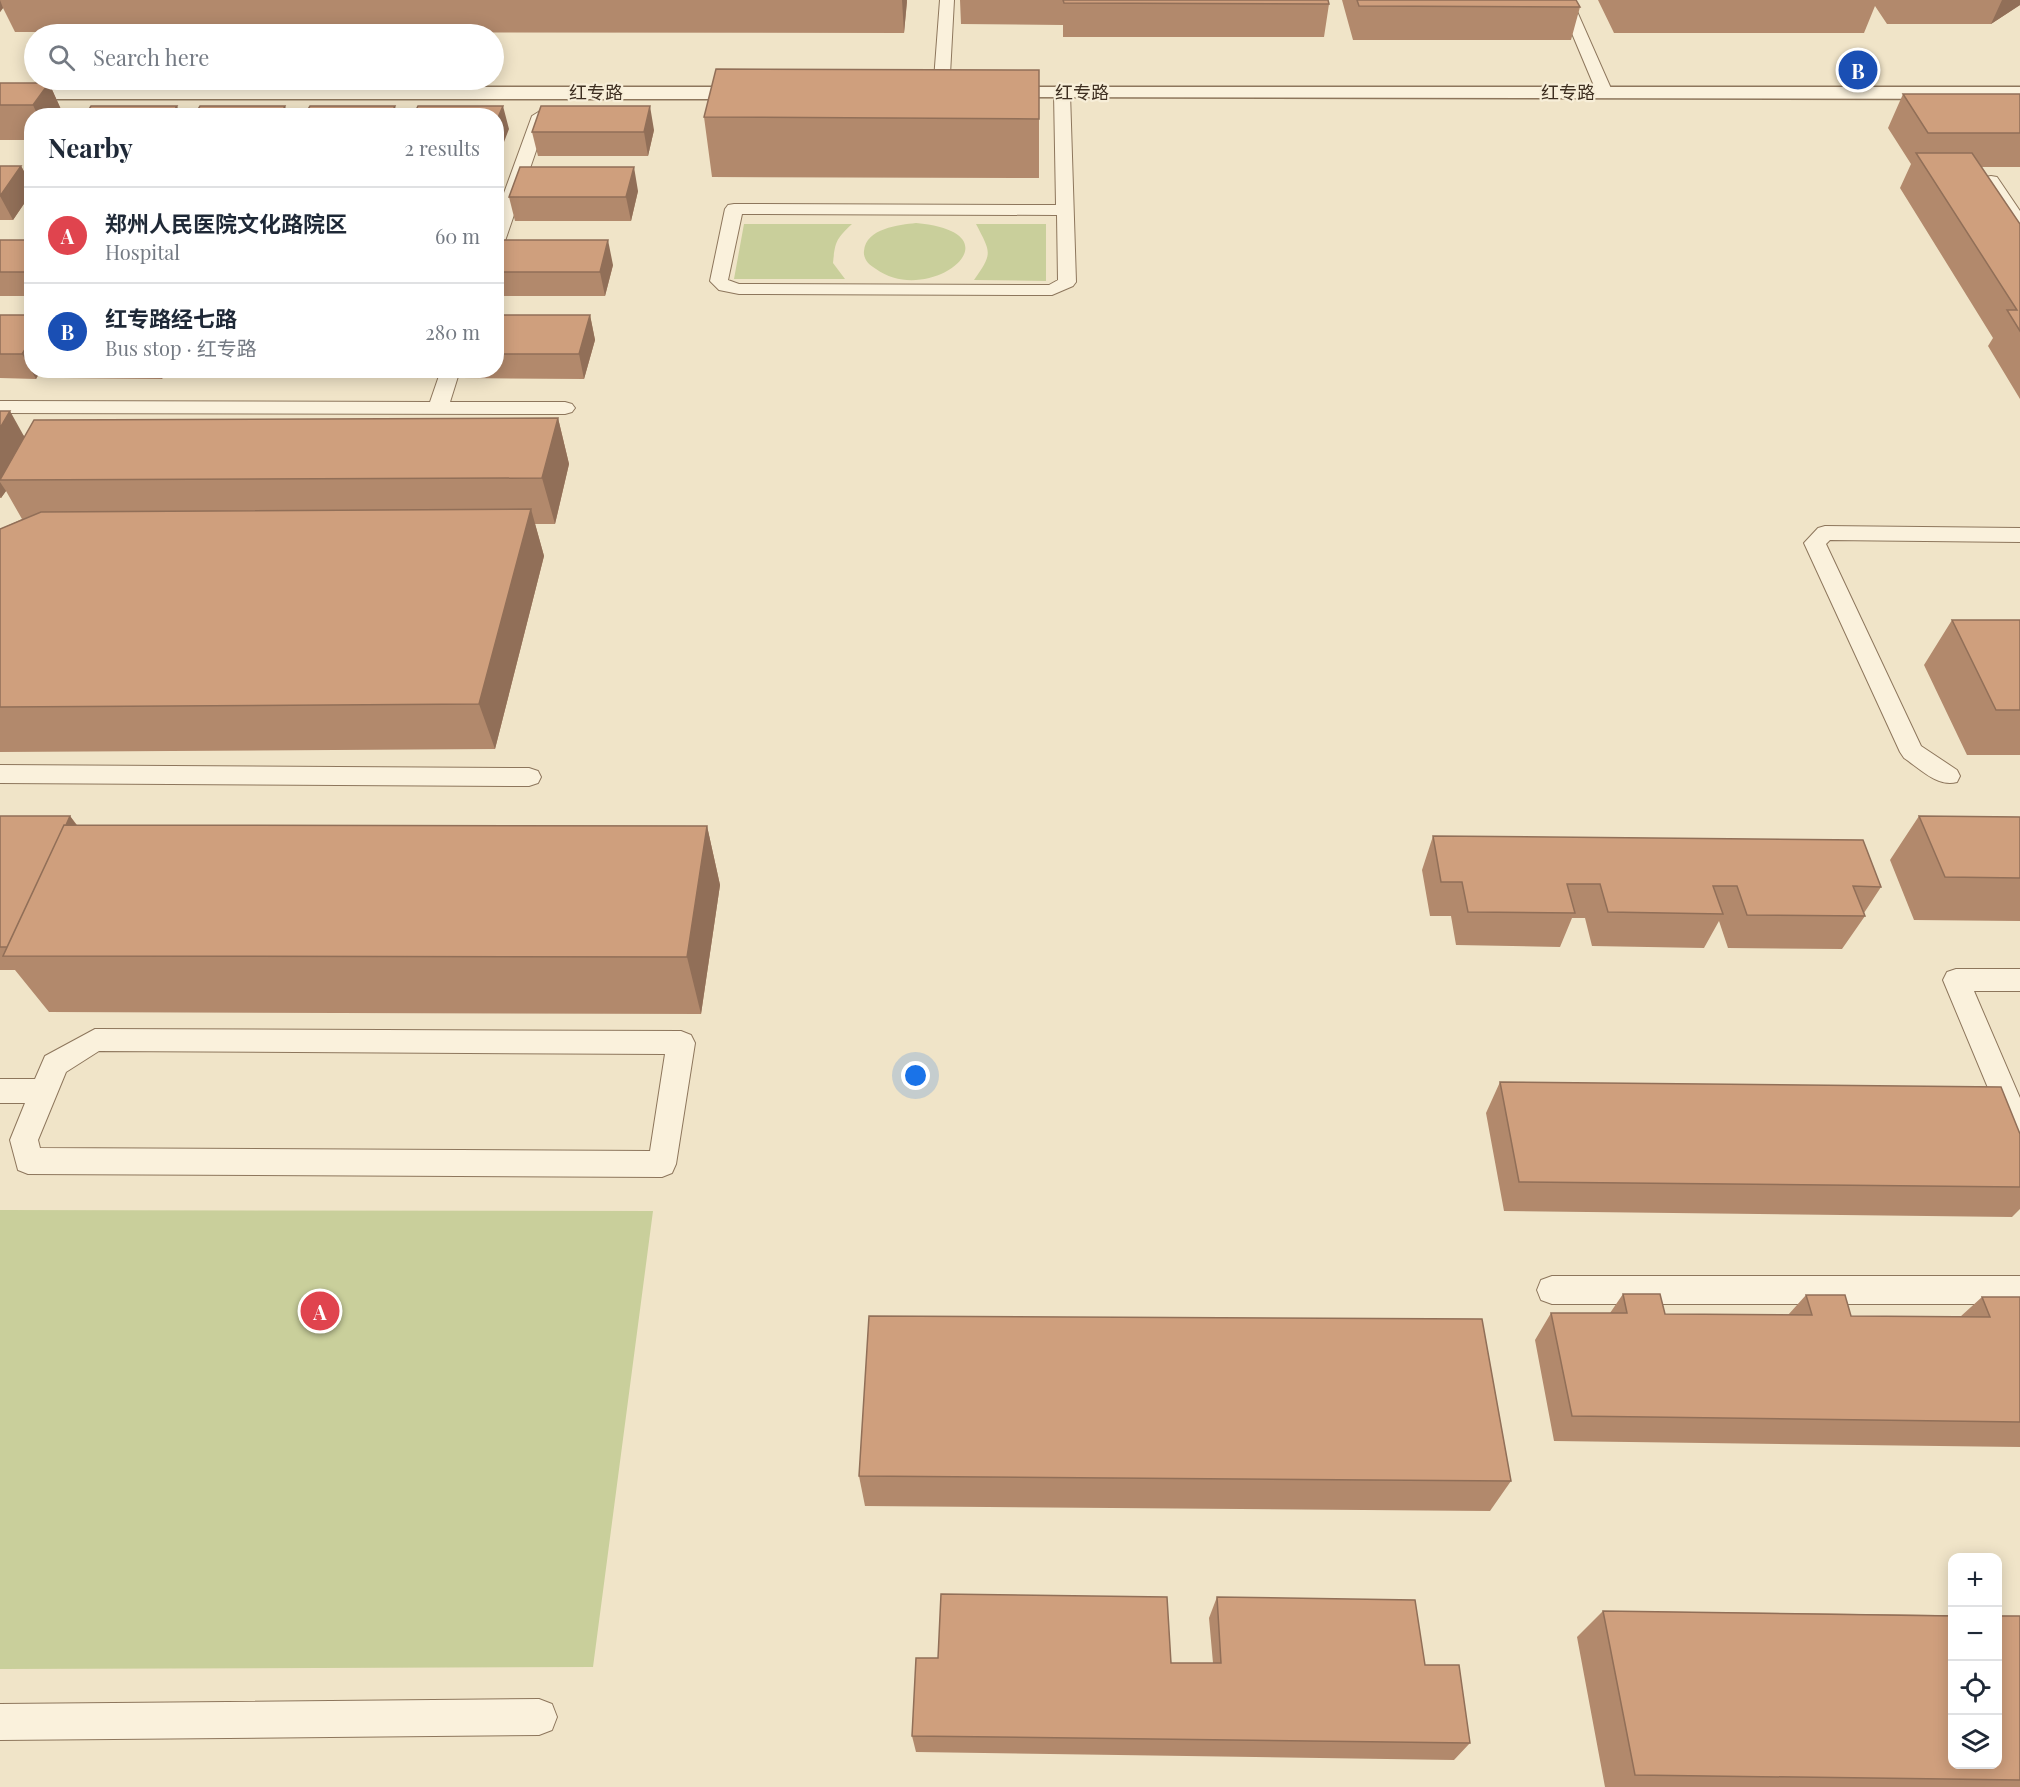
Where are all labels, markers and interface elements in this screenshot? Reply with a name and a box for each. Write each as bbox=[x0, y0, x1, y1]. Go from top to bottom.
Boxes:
search box bbox=[24, 24, 504, 90]
icon: search bbox=[45, 41, 78, 74]
text: Search here bbox=[93, 42, 209, 72]
pin: B bbox=[1838, 48, 1878, 92]
street label: 红专路 bbox=[569, 80, 623, 104]
street label: 红专路 bbox=[1055, 80, 1109, 104]
street label: 红专路 bbox=[1541, 80, 1595, 104]
text: Nearby bbox=[48, 130, 133, 165]
text: 2 results bbox=[405, 134, 480, 161]
text: 郑州人民医院文化路院区 bbox=[105, 208, 347, 238]
text: A bbox=[61, 222, 74, 249]
text: 60 m bbox=[435, 222, 480, 249]
text: Hospital bbox=[105, 238, 180, 265]
text: 红专路经七路 bbox=[105, 303, 237, 333]
text: B bbox=[61, 318, 74, 345]
text: 280 m bbox=[425, 318, 480, 345]
text: Bus stop · 红专路 bbox=[105, 334, 257, 361]
your location bbox=[901, 1061, 930, 1090]
pin: A bbox=[300, 1288, 340, 1334]
map controls bbox=[1948, 1553, 2002, 1769]
button: + bbox=[1948, 1553, 2002, 1607]
button: − bbox=[1948, 1607, 2002, 1661]
button: locate bbox=[1948, 1661, 2002, 1715]
button: layers bbox=[1948, 1715, 2002, 1769]

